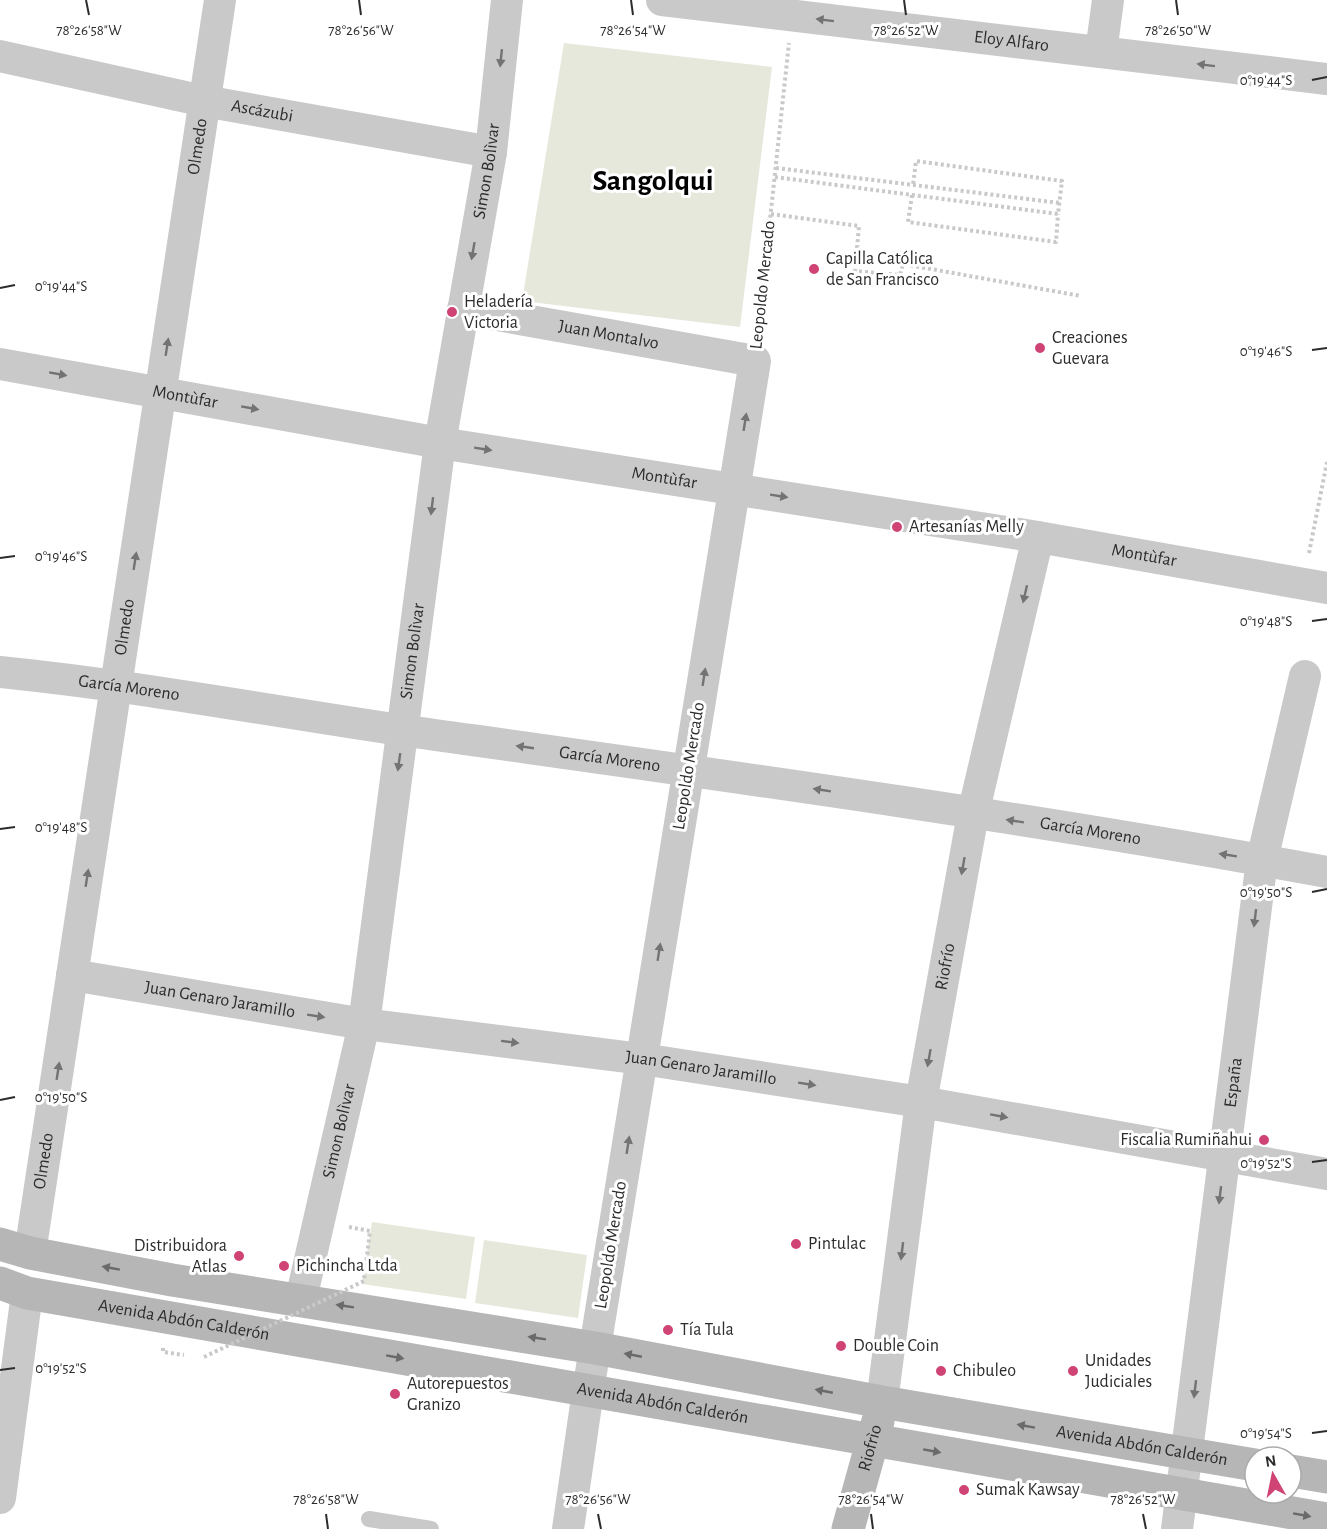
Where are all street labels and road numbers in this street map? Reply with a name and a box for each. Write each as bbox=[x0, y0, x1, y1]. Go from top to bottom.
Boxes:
street label: Eloy Alfaro bbox=[973, 28, 1050, 55]
street label: Ascázubi bbox=[230, 97, 294, 126]
street label: Olmedo bbox=[185, 117, 211, 176]
street label: Simon Bolìvar bbox=[470, 122, 503, 220]
street label: Leopoldo Mercado bbox=[747, 220, 779, 350]
street label: Juan Montalvo bbox=[557, 317, 660, 353]
street label: Montùfar bbox=[151, 383, 219, 412]
street label: Montùfar bbox=[630, 464, 698, 492]
street label: Montùfar bbox=[1110, 541, 1178, 570]
street label: Olmedo bbox=[112, 598, 138, 657]
street label: Simon Bolìvar bbox=[398, 602, 428, 700]
street label: García Moreno bbox=[77, 672, 181, 704]
street label: Leopoldo Mercado bbox=[670, 701, 708, 831]
street label: García Moreno bbox=[558, 743, 662, 775]
street label: García Moreno bbox=[1039, 814, 1142, 848]
street label: Riofrío bbox=[932, 942, 959, 992]
street label: Juan Genaro Jaramillo bbox=[143, 978, 297, 1021]
street label: Juan Genaro Jaramillo bbox=[624, 1048, 778, 1089]
street label: España bbox=[1222, 1057, 1246, 1109]
street label: Simon Bolìvar bbox=[320, 1082, 359, 1180]
street label: Olmedo bbox=[31, 1131, 57, 1190]
street label: Leopoldo Mercado bbox=[592, 1180, 630, 1310]
street label: Avenida Abdón Calderón bbox=[97, 1297, 271, 1344]
street label: Avenida Abdón Calderón bbox=[576, 1380, 750, 1427]
street label: Riofrìo bbox=[855, 1423, 886, 1473]
street label: Avenida Abdón Calderón bbox=[1055, 1423, 1229, 1469]

